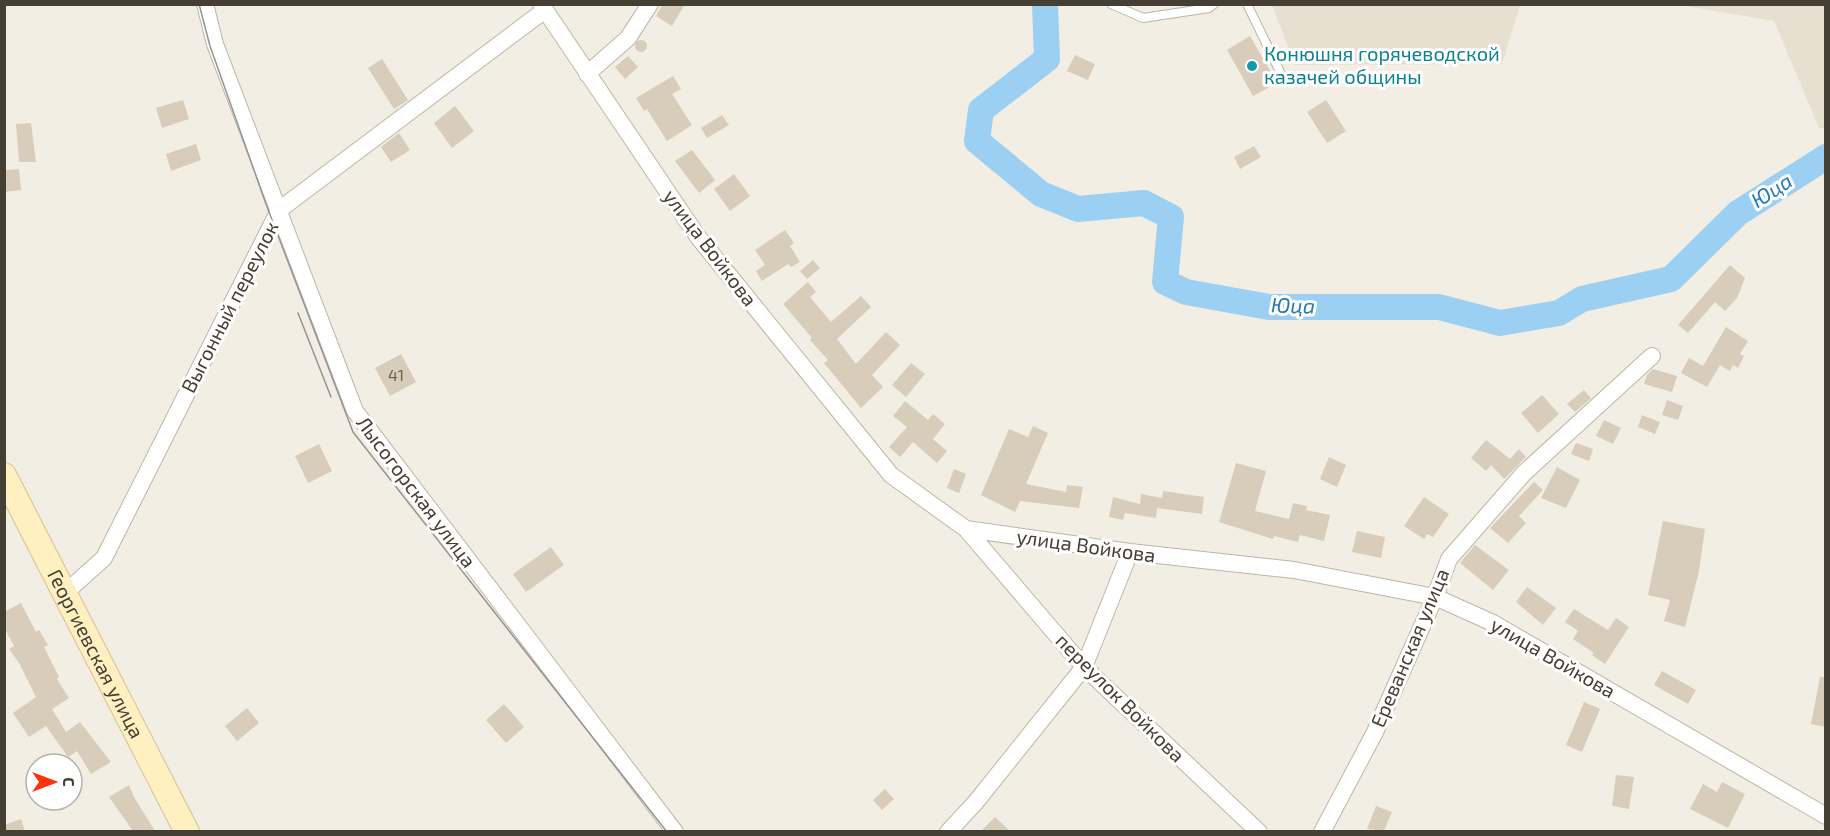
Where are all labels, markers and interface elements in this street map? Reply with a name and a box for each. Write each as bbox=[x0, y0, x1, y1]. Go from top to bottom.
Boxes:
place label: Конюшня горячеводской казачей общины bbox=[1264, 41, 1500, 88]
marker: Конюшня горячеводской казачей общины bbox=[1245, 59, 1259, 73]
water label: Юца bbox=[1746, 167, 1796, 212]
street label: улица Войкова bbox=[658, 184, 763, 311]
street label: Выгонный переулок bbox=[175, 217, 284, 397]
water label: Юца bbox=[1271, 291, 1315, 318]
house number: 41 bbox=[388, 365, 404, 384]
street label: Лысогорская улица bbox=[351, 411, 482, 572]
street label: улица Войкова bbox=[1015, 523, 1157, 568]
street label: Георгиевская улица bbox=[43, 565, 150, 742]
street label: Ереванская улица bbox=[1365, 565, 1454, 731]
street label: улица Войкова bbox=[1486, 612, 1620, 703]
street label: переулок Войкова bbox=[1051, 628, 1190, 767]
north arrow bbox=[24, 752, 84, 812]
text: С bbox=[60, 777, 79, 787]

